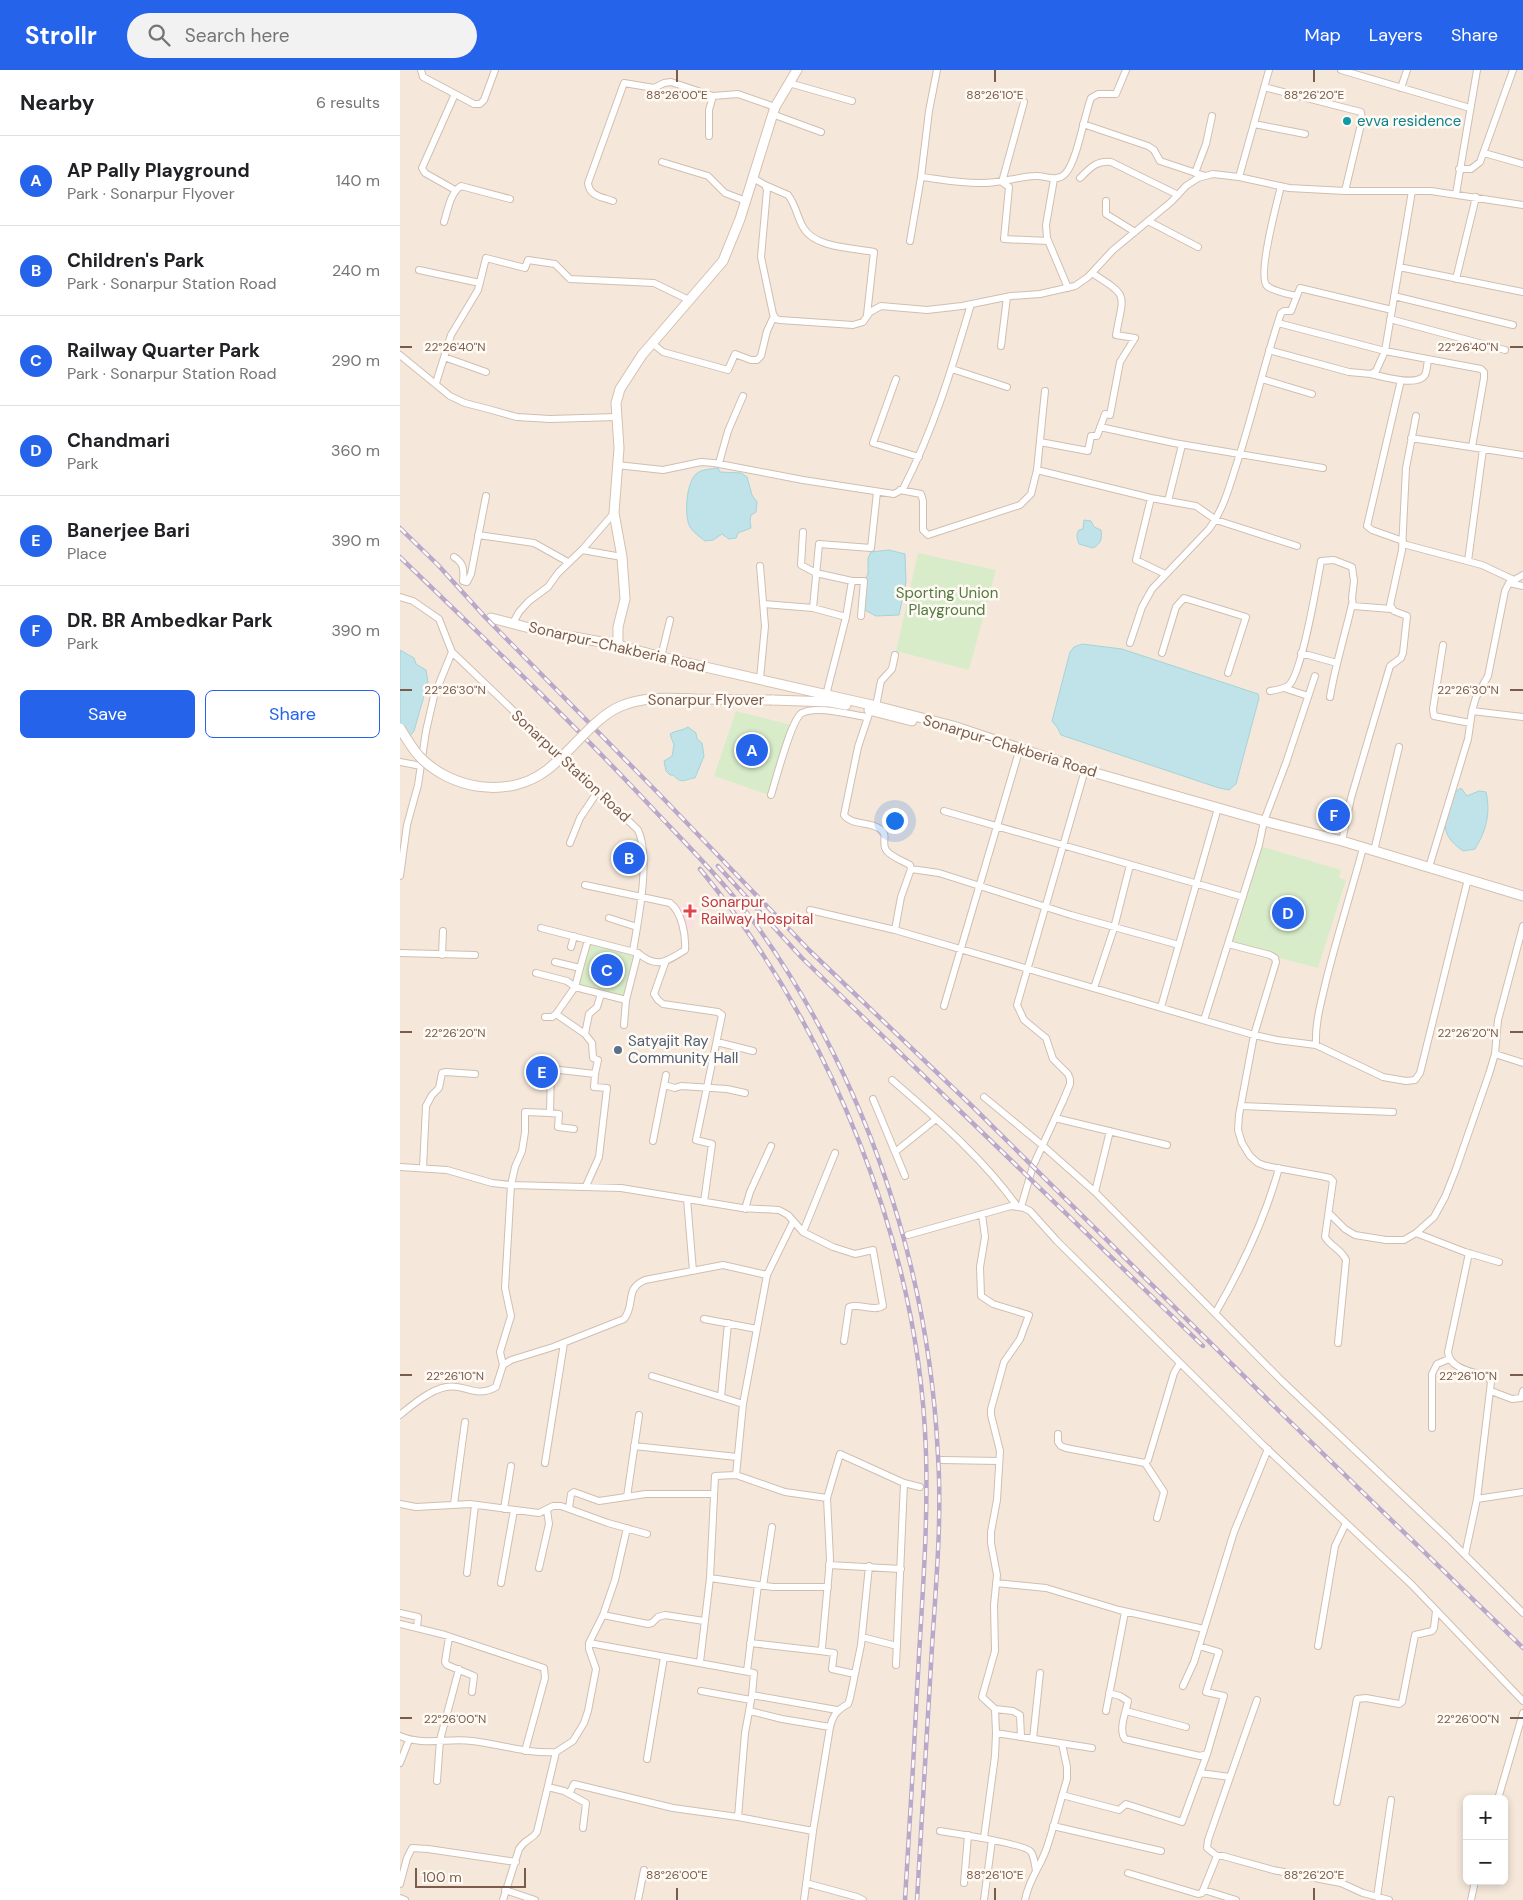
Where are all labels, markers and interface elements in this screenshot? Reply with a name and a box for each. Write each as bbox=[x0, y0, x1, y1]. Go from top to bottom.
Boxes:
search box bbox=[127, 13, 477, 58]
text: Strollr bbox=[25, 20, 97, 51]
icon: search bbox=[145, 21, 173, 49]
text: Search here bbox=[185, 23, 290, 48]
text: Map bbox=[1305, 23, 1341, 47]
text: Layers bbox=[1369, 23, 1423, 47]
text: Share bbox=[1451, 23, 1498, 47]
text: 88°26'00"E bbox=[646, 87, 708, 103]
text: 88°26'10"E bbox=[966, 87, 1024, 103]
text: 88°26'20"E bbox=[1284, 87, 1344, 103]
text: Nearby bbox=[20, 89, 94, 117]
text: 6 results bbox=[316, 92, 380, 113]
place label: evva residence bbox=[1357, 111, 1461, 131]
marker: evva residence bbox=[1341, 115, 1353, 127]
text: AP Pally Playground bbox=[67, 158, 250, 183]
text: A bbox=[30, 170, 42, 191]
text: 140 m bbox=[336, 170, 380, 191]
text: Park · Sonarpur Flyover bbox=[67, 183, 235, 204]
text: Children's Park bbox=[67, 248, 205, 273]
text: B bbox=[31, 260, 41, 281]
text: 240 m bbox=[332, 260, 380, 281]
text: Park · Sonarpur Station Road bbox=[67, 273, 277, 294]
text: Railway Quarter Park bbox=[67, 338, 260, 363]
text: 22°26'40"N bbox=[425, 339, 485, 355]
text: 22°26'40"N bbox=[1438, 339, 1498, 355]
text: C bbox=[30, 350, 42, 371]
text: 290 m bbox=[331, 350, 380, 371]
text: Park · Sonarpur Station Road bbox=[67, 363, 277, 384]
text: Chandmari bbox=[67, 428, 170, 453]
text: D bbox=[30, 440, 42, 461]
text: 360 m bbox=[331, 440, 380, 461]
text: Park bbox=[67, 453, 99, 474]
text: Banerjee Bari bbox=[67, 518, 190, 543]
text: E bbox=[31, 530, 41, 551]
text: 390 m bbox=[332, 530, 380, 551]
text: Place bbox=[67, 543, 107, 564]
park label: Sporting Union Playground bbox=[896, 583, 998, 620]
text: DR. BR Ambedkar Park bbox=[67, 608, 273, 633]
street label: Sonarpur-Chakberia Road bbox=[527, 617, 707, 677]
text: F bbox=[32, 620, 40, 641]
text: 390 m bbox=[332, 620, 380, 641]
text: Park bbox=[67, 633, 99, 654]
text: 22°26'30"N bbox=[424, 682, 486, 698]
text: 22°26'30"N bbox=[1437, 682, 1499, 698]
button: Save bbox=[20, 690, 195, 738]
button: Share bbox=[205, 690, 380, 738]
street label: Sonarpur Flyover bbox=[648, 690, 765, 710]
street label: Sonarpur Station Road bbox=[507, 706, 635, 826]
street label: Sonarpur-Chakberia Road bbox=[921, 710, 1099, 782]
pin: A bbox=[736, 731, 768, 769]
pin: F bbox=[1318, 796, 1350, 834]
your location bbox=[882, 808, 908, 834]
pin: B bbox=[613, 839, 645, 877]
place label: Sonarpur Railway Hospital bbox=[701, 892, 813, 929]
pin: D bbox=[1272, 894, 1304, 932]
marker: Sonarpur Railway Hospital bbox=[683, 904, 697, 918]
pin: C bbox=[591, 951, 623, 989]
text: 22°26'20"N bbox=[424, 1025, 486, 1041]
text: 22°26'20"N bbox=[1437, 1025, 1499, 1041]
place label: Satyajit Ray Community Hall bbox=[628, 1031, 738, 1068]
marker: Satyajit Ray Community Hall bbox=[612, 1044, 624, 1056]
pin: E bbox=[526, 1053, 558, 1091]
text: 22°26'10"N bbox=[426, 1368, 484, 1384]
text: 22°26'10"N bbox=[1439, 1368, 1497, 1384]
text: 22°26'00"N bbox=[424, 1711, 486, 1727]
text: 22°26'00"N bbox=[1437, 1711, 1499, 1727]
map controls bbox=[1463, 1795, 1508, 1885]
button: + bbox=[1463, 1795, 1508, 1840]
button: − bbox=[1463, 1840, 1508, 1885]
scale bar bbox=[415, 1865, 526, 1888]
text: 88°26'00"E bbox=[646, 1867, 708, 1883]
text: 88°26'10"E bbox=[966, 1867, 1024, 1883]
text: 88°26'20"E bbox=[1284, 1867, 1344, 1883]
text: 100 m bbox=[422, 1868, 462, 1886]

